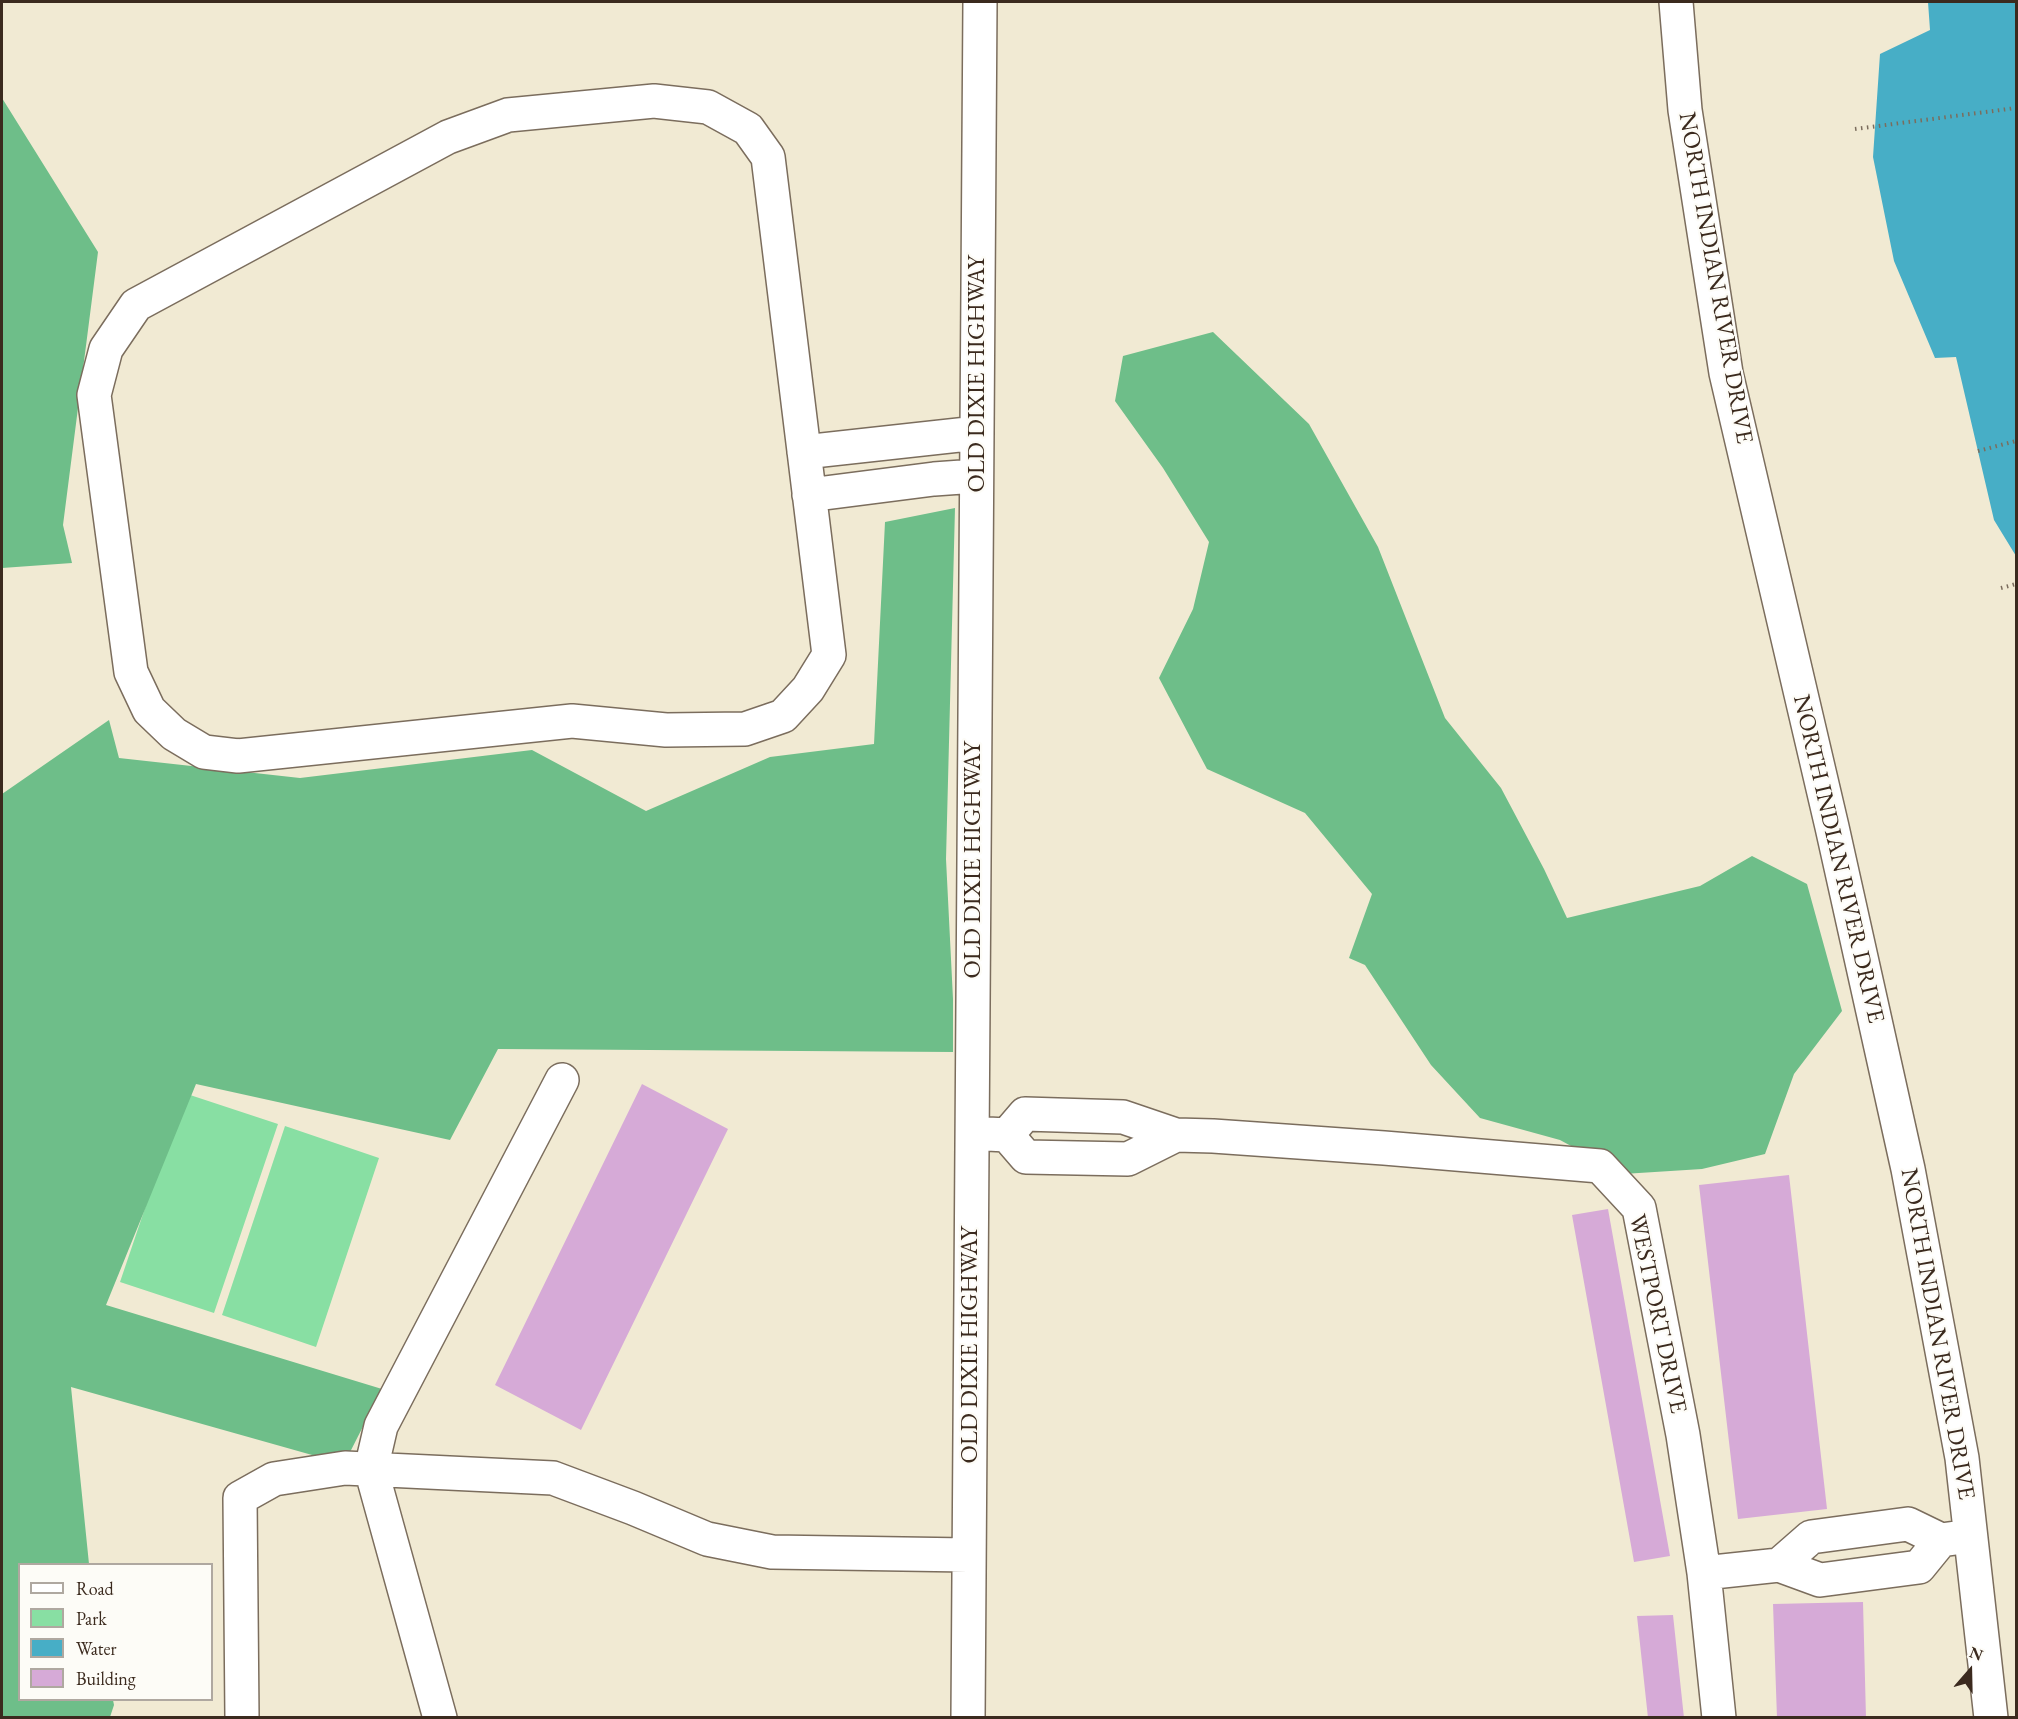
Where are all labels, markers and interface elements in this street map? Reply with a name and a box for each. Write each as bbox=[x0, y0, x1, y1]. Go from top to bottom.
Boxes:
street label: NORTH INDIAN RIVER DRIVE bbox=[1672, 110, 1758, 446]
street label: OLD DIXIE HIGHWAY bbox=[963, 255, 991, 493]
street label: NORTH INDIAN RIVER DRIVE bbox=[1786, 692, 1890, 1026]
street label: OLD DIXIE HIGHWAY bbox=[959, 741, 987, 979]
street label: NORTH INDIAN RIVER DRIVE bbox=[1894, 1166, 1980, 1502]
street label: WESTPORT DRIVE bbox=[1622, 1212, 1692, 1416]
street label: OLD DIXIE HIGHWAY bbox=[956, 1226, 984, 1464]
legend bbox=[18, 1563, 213, 1701]
text: Road bbox=[76, 1577, 114, 1600]
text: Park bbox=[76, 1607, 107, 1630]
text: Water bbox=[76, 1637, 117, 1660]
north arrow bbox=[1940, 1641, 2000, 1701]
text: N bbox=[1967, 1642, 1986, 1666]
text: Building bbox=[76, 1667, 136, 1690]

